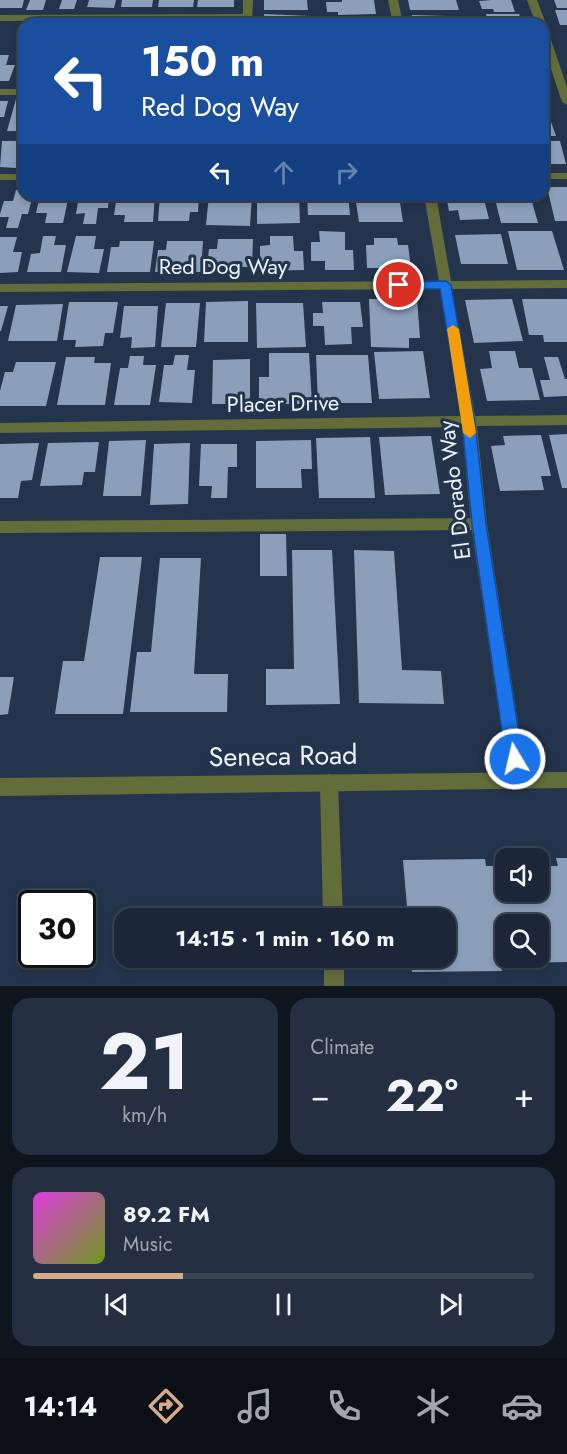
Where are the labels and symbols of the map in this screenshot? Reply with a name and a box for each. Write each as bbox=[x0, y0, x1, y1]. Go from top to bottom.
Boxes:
street label: Red Dog Way bbox=[159, 250, 288, 282]
pin bbox=[373, 259, 424, 310]
street label: Placer Drive bbox=[226, 386, 340, 420]
street label: El Dorado Way bbox=[430, 418, 478, 561]
position arrow bbox=[483, 727, 547, 791]
street label: Seneca Road bbox=[208, 735, 358, 776]
speed limit sign: 30 bbox=[18, 890, 96, 968]

